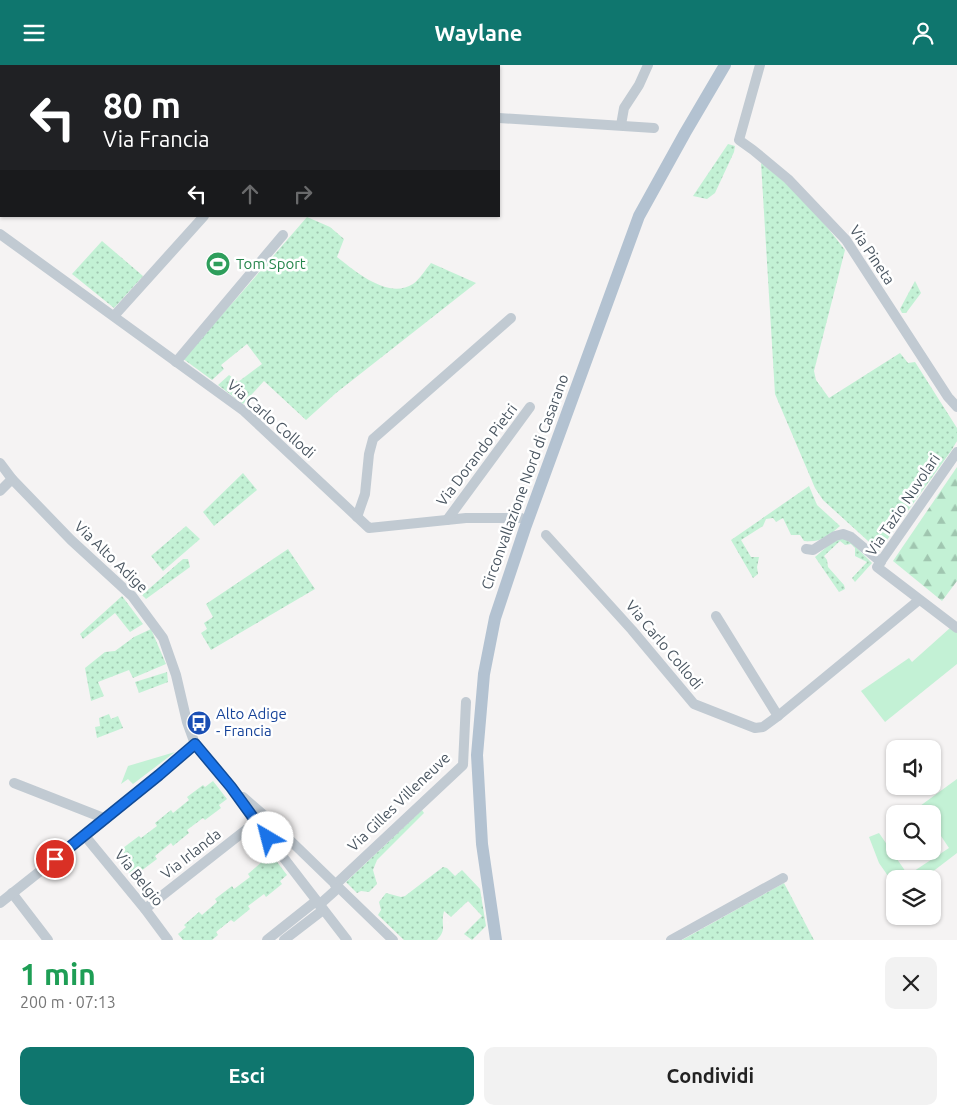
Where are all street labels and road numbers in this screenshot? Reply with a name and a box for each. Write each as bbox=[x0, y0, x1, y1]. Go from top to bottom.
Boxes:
street label: Via Pineta bbox=[846, 222, 898, 288]
street label: Circonvallazione Nord di Casarano bbox=[478, 372, 572, 592]
street label: Via Carlo Collodi bbox=[224, 376, 319, 461]
street label: Via Dorando Pietri bbox=[433, 400, 520, 509]
street label: Via Tazio Nuvolari bbox=[862, 451, 943, 559]
street label: Via Alto Adige bbox=[71, 517, 152, 596]
street label: Via Carlo Collodi bbox=[622, 597, 706, 692]
street label: Via Gilles Villeneuve bbox=[344, 749, 453, 855]
street label: Via Irlanda bbox=[157, 825, 224, 882]
street label: Via Belgio bbox=[112, 846, 167, 909]

